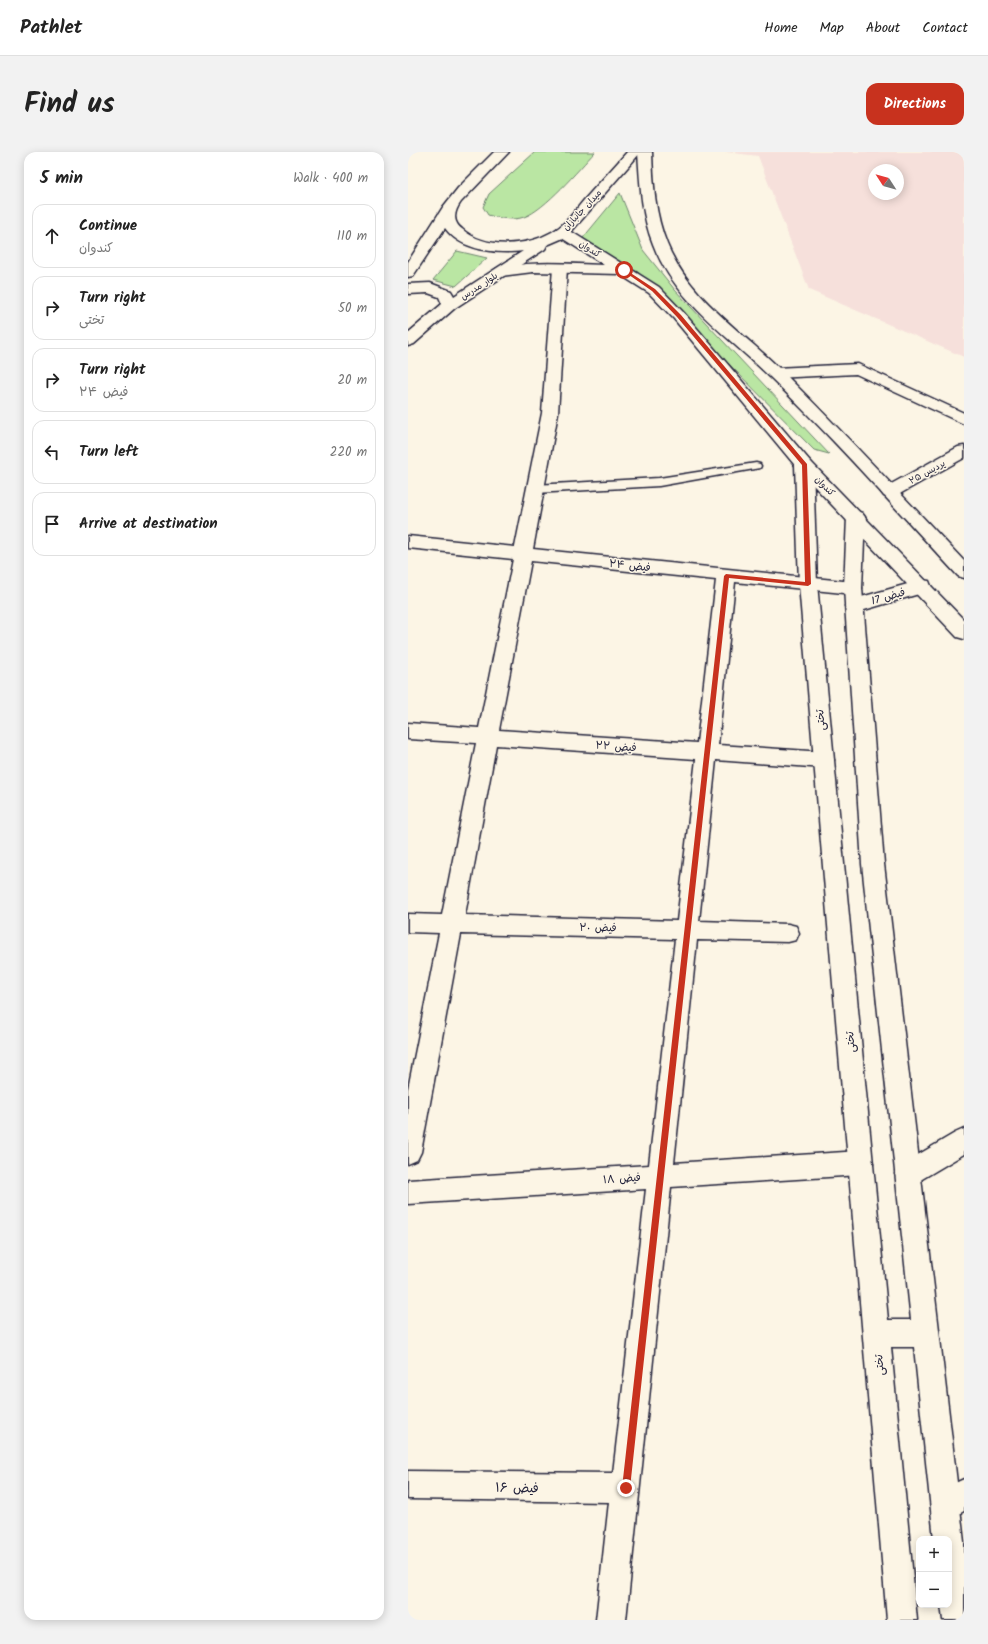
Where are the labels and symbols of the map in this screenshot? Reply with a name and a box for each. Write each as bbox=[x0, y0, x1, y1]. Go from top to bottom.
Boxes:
north arrow bbox=[868, 164, 904, 200]
street label: میدان جانبازان bbox=[559, 186, 606, 234]
street label: کندوان bbox=[576, 237, 604, 262]
route start bbox=[615, 261, 633, 279]
street label: بلوار مدرس bbox=[457, 269, 501, 304]
street label: پردیس ۲۵ bbox=[906, 456, 949, 489]
street label: کندوان bbox=[811, 473, 838, 500]
street label: فیض ۲۴ bbox=[608, 555, 652, 577]
street label: فیض 17 bbox=[869, 584, 907, 610]
street label: تختی bbox=[811, 708, 831, 731]
street label: فیض ۲۲ bbox=[595, 737, 637, 757]
street label: فیض ۲۰ bbox=[579, 919, 617, 937]
street label: تختی bbox=[841, 1030, 861, 1053]
street label: فیض ۱۸ bbox=[603, 1169, 642, 1189]
street label: تختی bbox=[870, 1353, 890, 1376]
street label: فیض ۱۶ bbox=[495, 1478, 539, 1499]
route end bbox=[617, 1479, 635, 1497]

